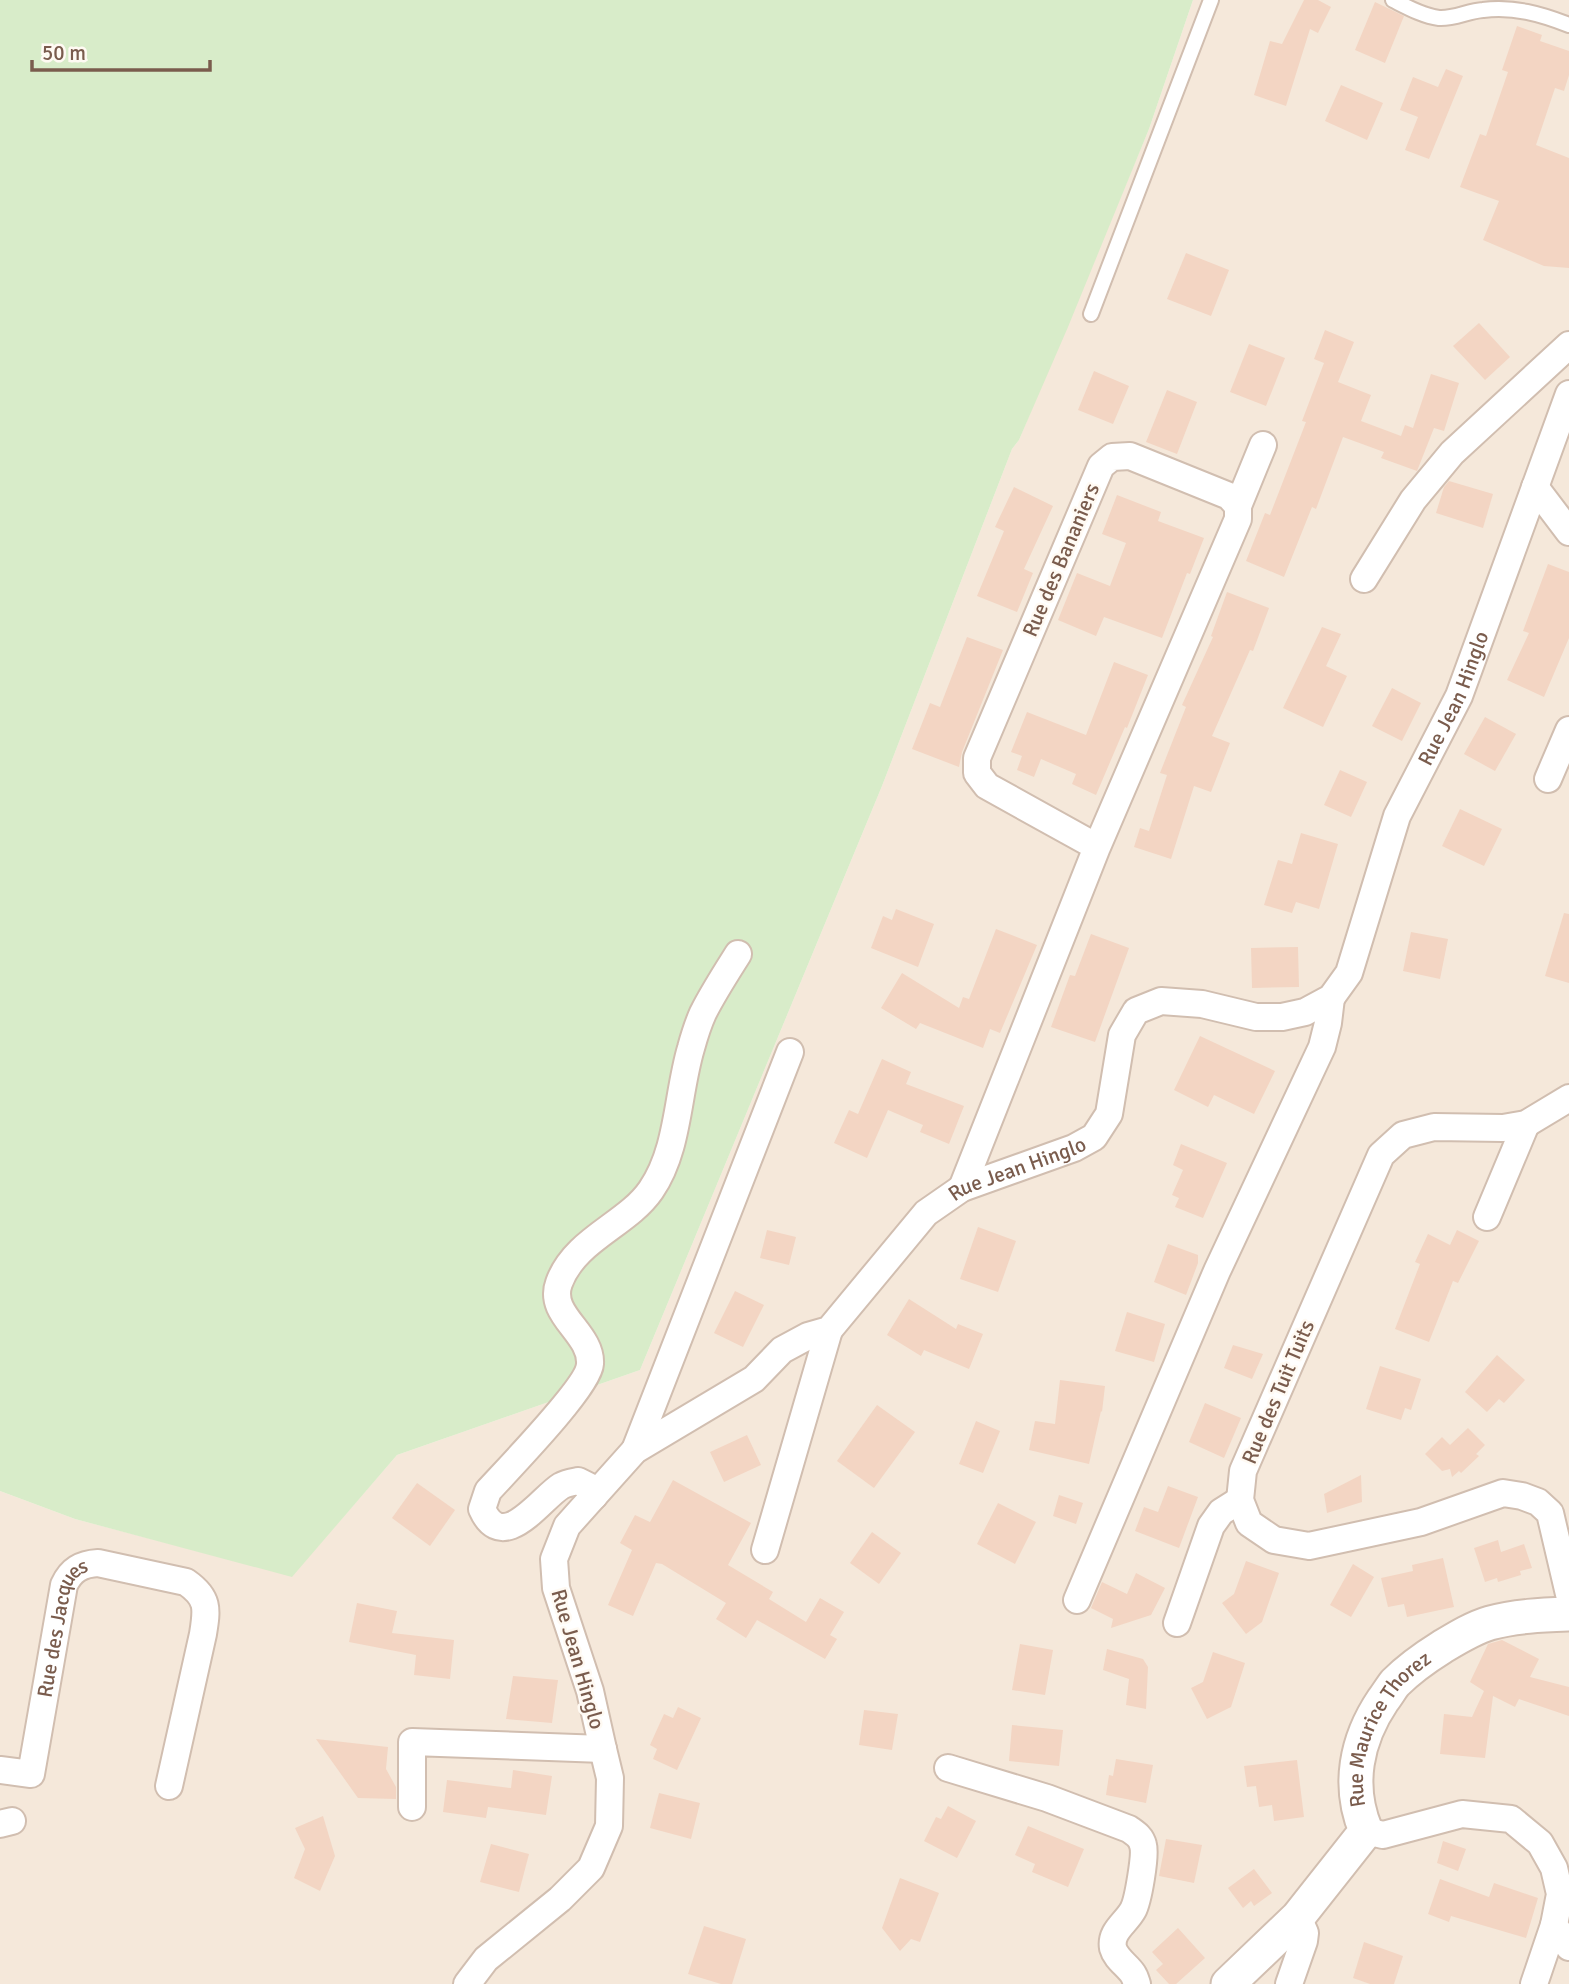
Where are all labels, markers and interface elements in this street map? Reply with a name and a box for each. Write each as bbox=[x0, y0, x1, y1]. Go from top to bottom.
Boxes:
scale bar bbox=[32, 28, 210, 72]
text: 50 m bbox=[42, 40, 86, 66]
street label: Rue des Bananiers bbox=[1017, 479, 1105, 641]
street label: Rue Jean Hinglo bbox=[1412, 628, 1495, 770]
street label: Rue Jean Hinglo bbox=[943, 1131, 1091, 1207]
street label: Rue des Tuit Tuits bbox=[1236, 1316, 1320, 1468]
street label: Rue des Jacques bbox=[32, 1552, 92, 1700]
street label: Rue Jean Hinglo bbox=[546, 1586, 610, 1732]
street label: Rue Maurice Thorez bbox=[1343, 1645, 1436, 1809]

